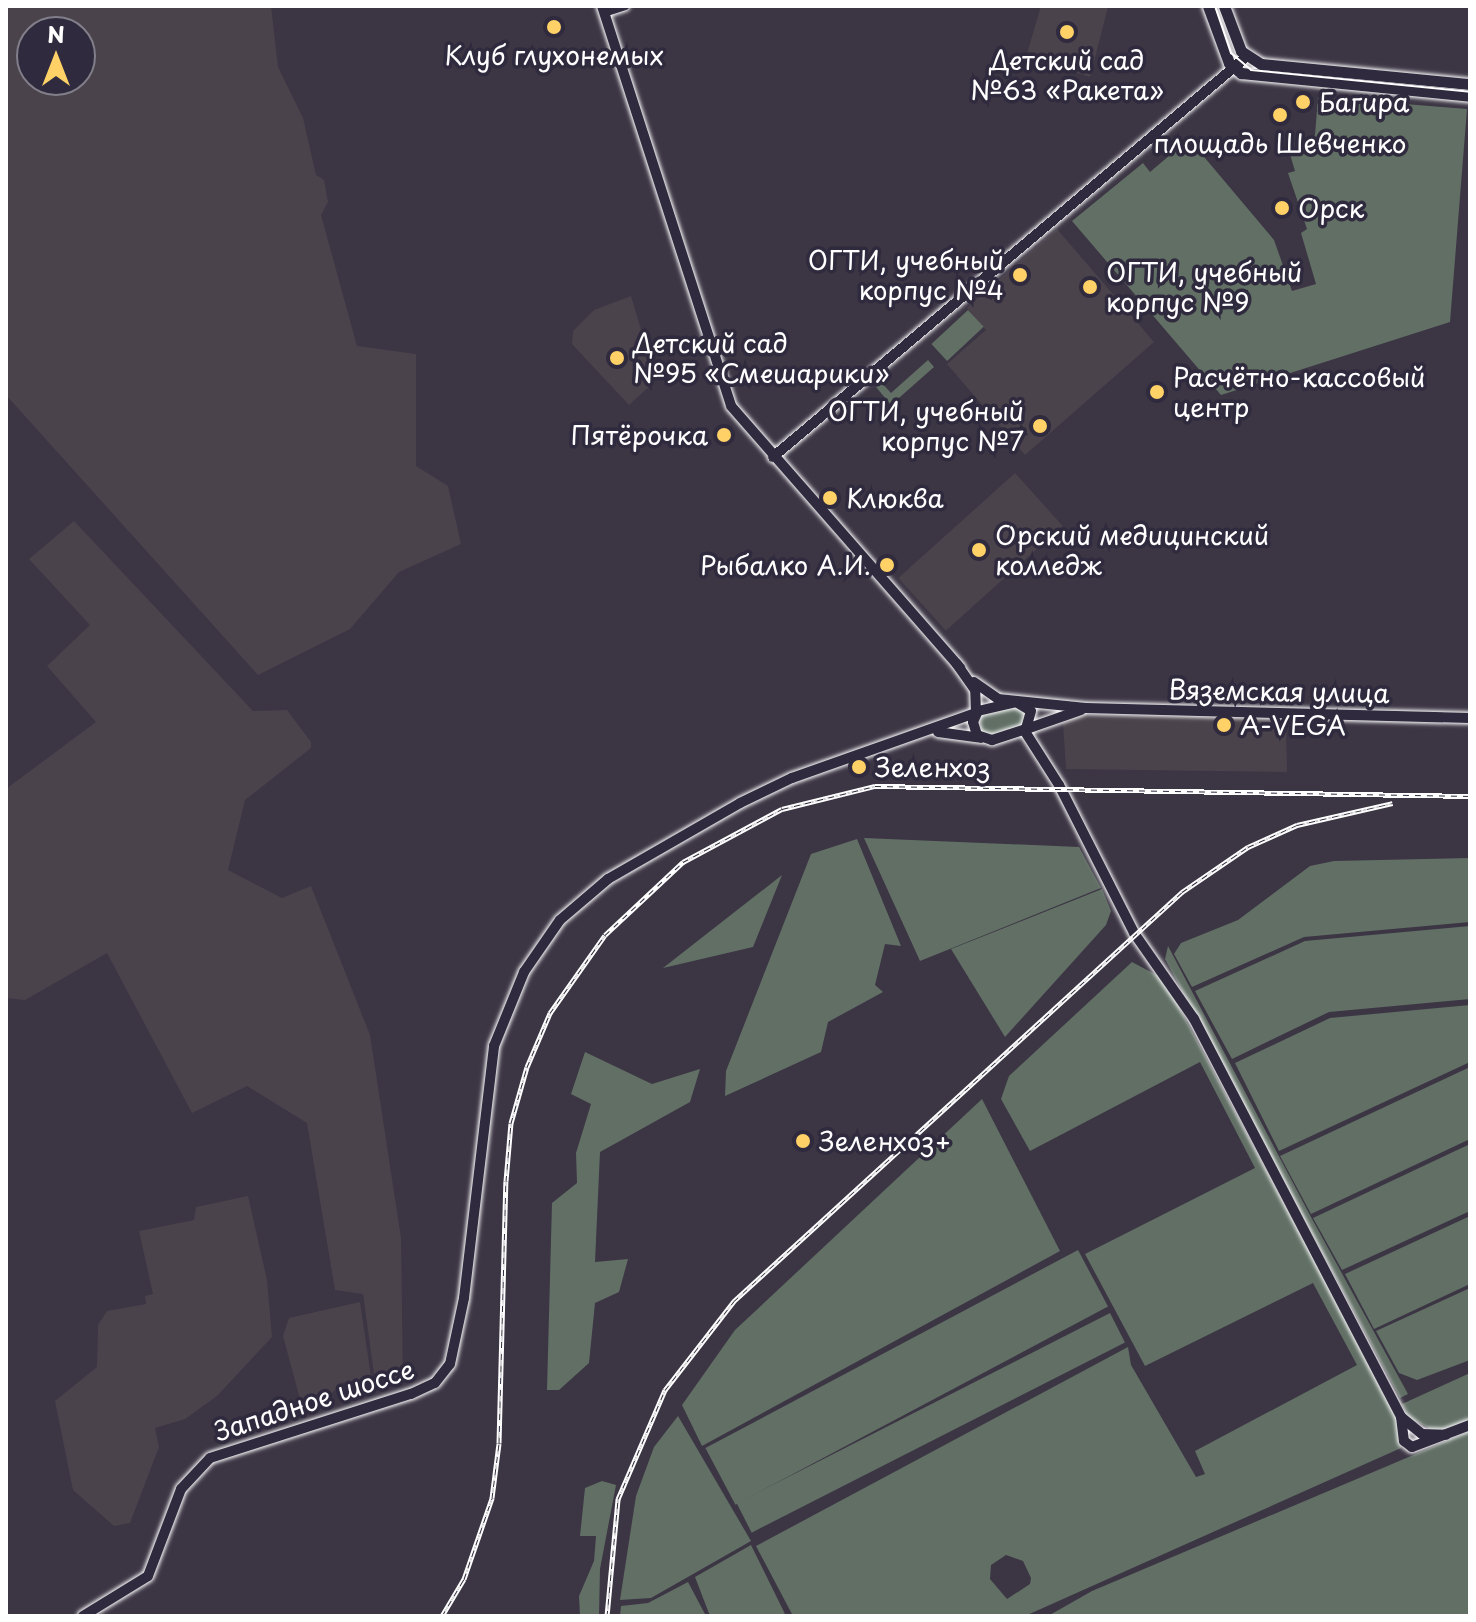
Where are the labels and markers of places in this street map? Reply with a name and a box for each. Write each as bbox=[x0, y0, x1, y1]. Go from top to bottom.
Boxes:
marker: Клуб глухонемых bbox=[545, 18, 563, 36]
marker: Детский сад №63 «Ракета» bbox=[1058, 23, 1076, 41]
place label: Клуб глухонемых bbox=[444, 39, 664, 71]
place label: Детский сад №63 «Ракета» bbox=[970, 44, 1164, 106]
place label: Багира bbox=[1319, 86, 1409, 118]
marker: Багира bbox=[1294, 93, 1312, 111]
marker: площадь Шевченко bbox=[1271, 106, 1289, 124]
place label: площадь Шевченко bbox=[1154, 127, 1406, 159]
place label: Орск bbox=[1298, 192, 1364, 224]
marker: Орск bbox=[1273, 199, 1291, 217]
place label: ОГТИ, учебный корпус №4 bbox=[807, 244, 1004, 306]
place label: ОГТИ, учебный корпус №9 bbox=[1106, 256, 1303, 318]
marker: ОГТИ, учебный корпус №4 bbox=[1011, 266, 1029, 284]
marker: ОГТИ, учебный корпус №9 bbox=[1081, 278, 1099, 296]
place label: Детский сад №95 «Смешарики» bbox=[633, 327, 890, 388]
marker: Детский сад №95 «Смешарики» bbox=[608, 349, 626, 367]
place label: Расчётно-кассовый центр bbox=[1173, 361, 1425, 422]
marker: Расчётно-кассовый центр bbox=[1148, 383, 1166, 401]
place label: ОГТИ, учебный корпус №7 bbox=[827, 395, 1024, 456]
marker: ОГТИ, учебный корпус №7 bbox=[1031, 417, 1049, 435]
place label: Пятёрочка bbox=[570, 419, 708, 451]
marker: Пятёрочка bbox=[715, 426, 733, 444]
place label: Клюква bbox=[846, 482, 944, 514]
marker: Клюква bbox=[821, 489, 839, 507]
place label: Орский медицинский колледж bbox=[995, 519, 1269, 580]
marker: Орский медицинский колледж bbox=[970, 541, 988, 559]
place label: Рыбалко А.И. bbox=[700, 549, 871, 581]
marker: Рыбалко А.И. bbox=[878, 556, 896, 574]
place label: A-VEGA bbox=[1240, 709, 1346, 741]
marker: A-VEGA bbox=[1215, 716, 1233, 734]
place label: Зеленхоз bbox=[875, 751, 990, 783]
marker: Зеленхоз bbox=[850, 758, 868, 776]
place label: Зеленхоз+ bbox=[819, 1125, 951, 1157]
marker: Зеленхоз+ bbox=[794, 1132, 812, 1150]

